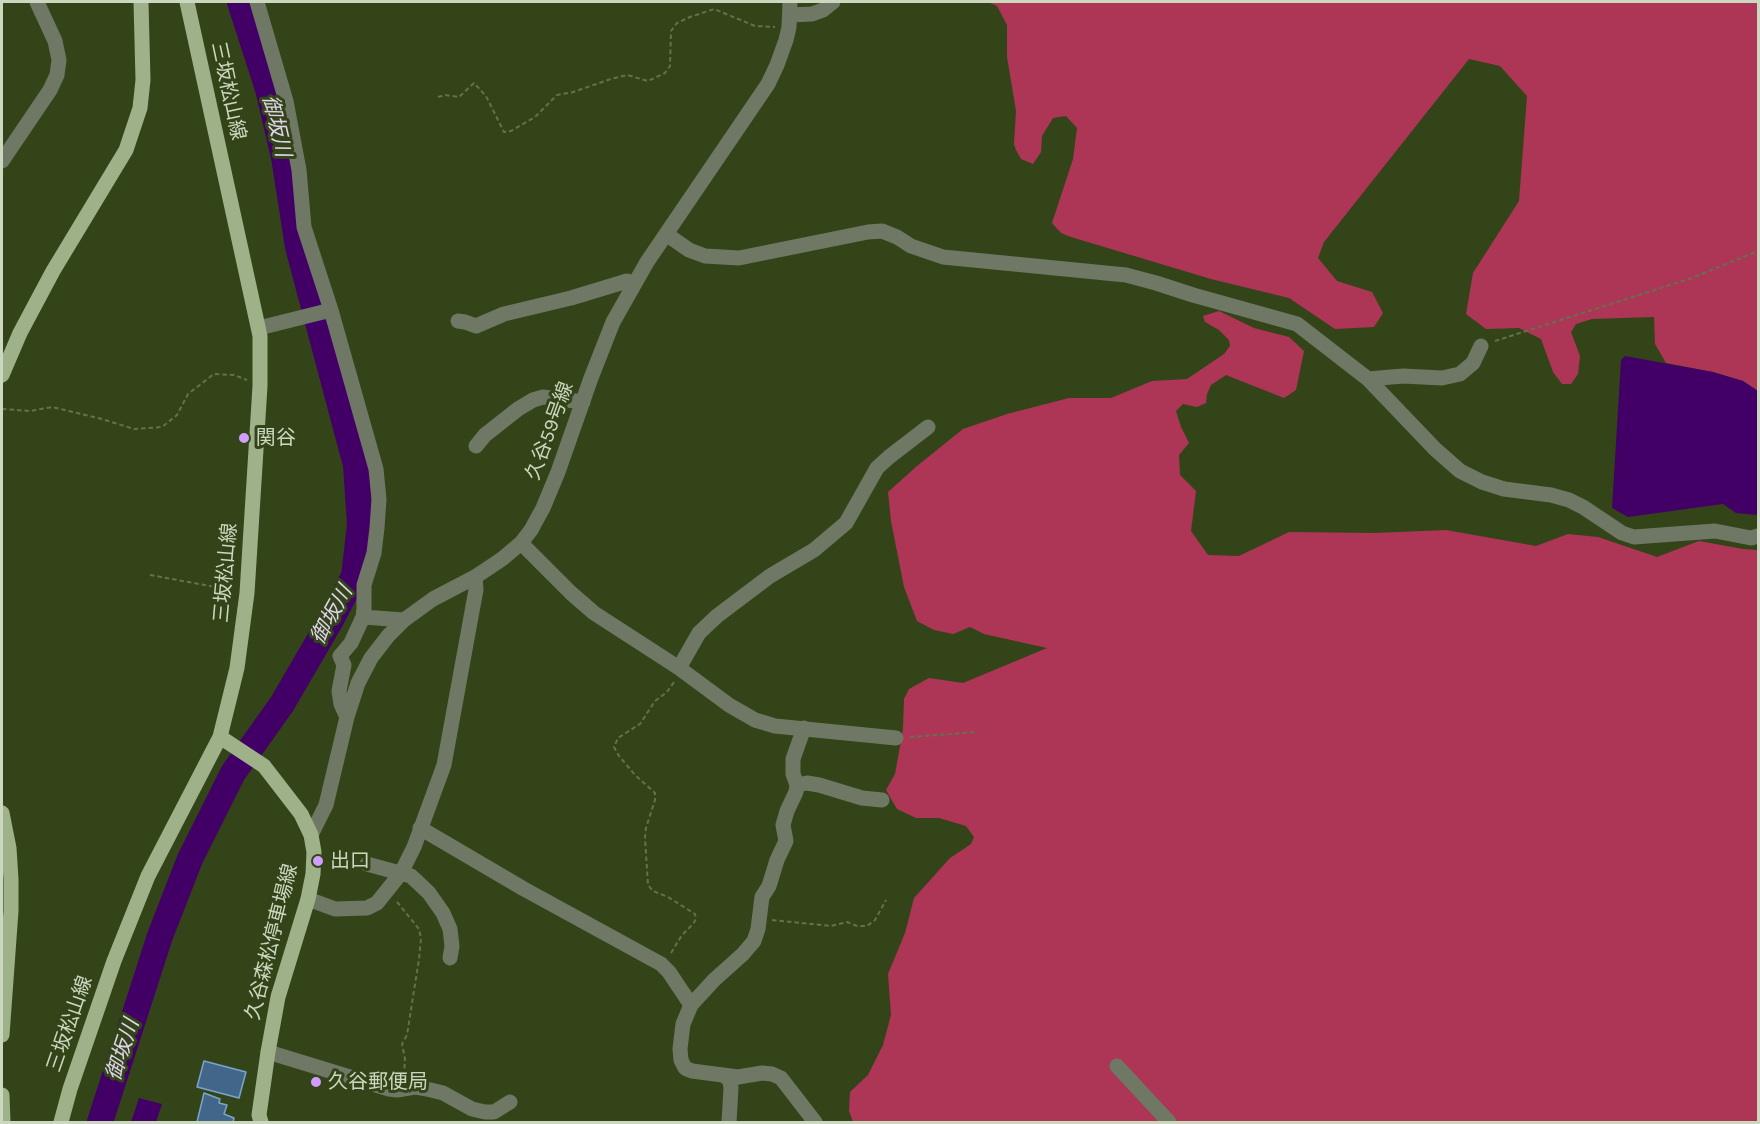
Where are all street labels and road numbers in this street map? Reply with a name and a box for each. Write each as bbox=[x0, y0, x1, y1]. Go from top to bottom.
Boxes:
street label: 三坂松山線 bbox=[206, 40, 250, 142]
street label: 久谷59号線 bbox=[521, 379, 579, 483]
street label: 三坂松山線 bbox=[210, 522, 242, 624]
street label: 久谷森松停車場線 bbox=[241, 861, 303, 1023]
street label: 三坂松山線 bbox=[42, 973, 98, 1075]

